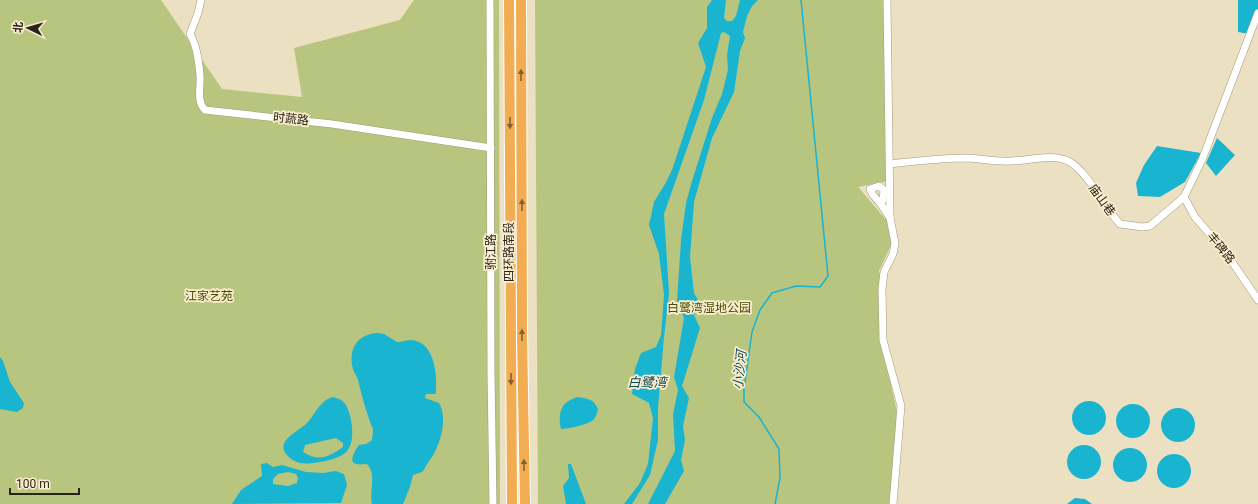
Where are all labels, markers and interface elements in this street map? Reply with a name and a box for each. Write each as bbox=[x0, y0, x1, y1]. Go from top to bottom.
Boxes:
north arrow bbox=[8, 8, 48, 48]
text: 北 bbox=[12, 21, 25, 33]
one-way arrow bbox=[518, 68, 524, 81]
street label: 时蔬路 bbox=[272, 110, 310, 128]
one-way arrow bbox=[507, 117, 513, 130]
street label: 庙山巷 bbox=[1086, 181, 1118, 219]
one-way arrow bbox=[519, 198, 525, 211]
street label: 四环路南段 bbox=[502, 222, 516, 282]
street label: 丰碑路 bbox=[1204, 230, 1238, 266]
street label: 驸江路 bbox=[484, 234, 498, 270]
park label: 江家艺苑 bbox=[185, 289, 233, 303]
park label: 白鹭湾湿地公园 bbox=[667, 301, 751, 315]
one-way arrow bbox=[519, 328, 525, 341]
water label: 小沙河 bbox=[730, 347, 749, 390]
one-way arrow bbox=[508, 373, 514, 386]
water label: 白鹭湾 bbox=[627, 375, 668, 390]
one-way arrow bbox=[521, 458, 527, 471]
scale bar bbox=[10, 470, 79, 496]
text: 100 m bbox=[16, 477, 50, 491]

